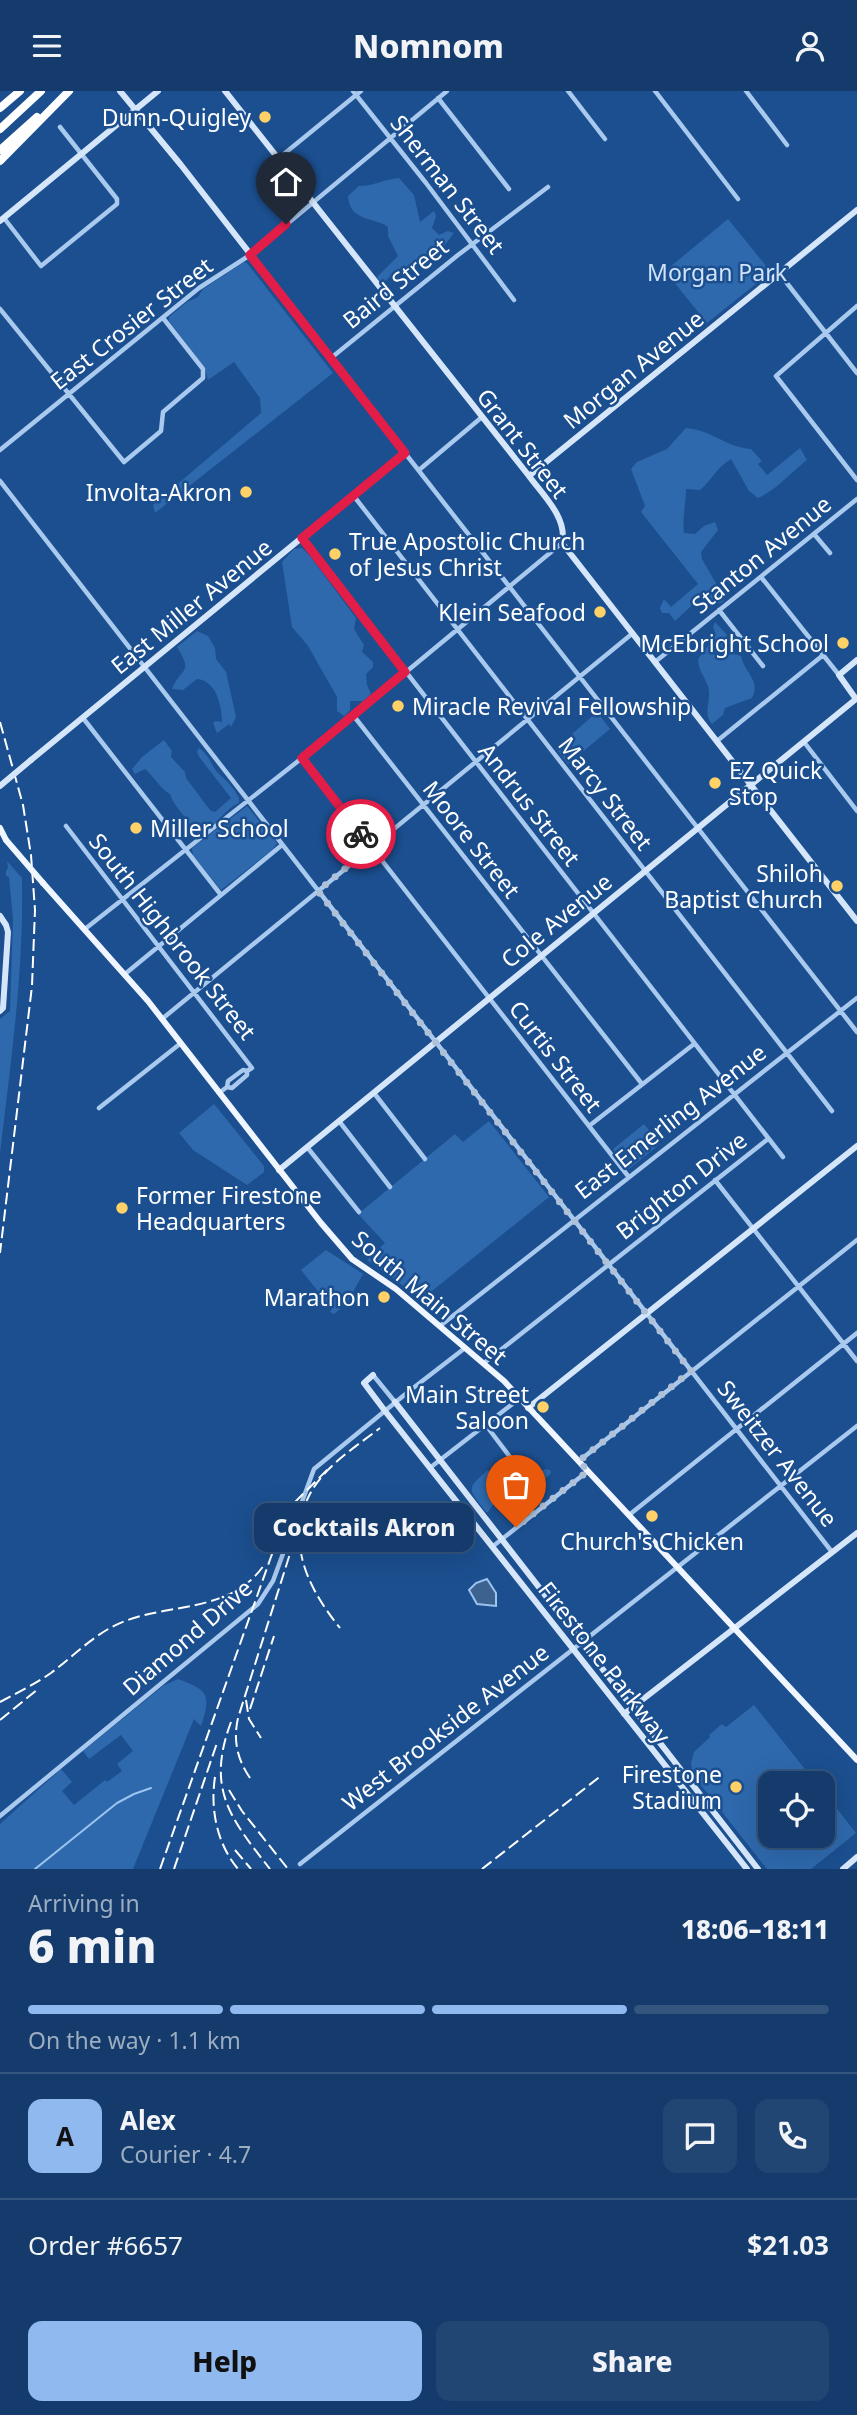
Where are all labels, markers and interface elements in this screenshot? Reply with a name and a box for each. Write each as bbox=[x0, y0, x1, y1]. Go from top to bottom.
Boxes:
text: Nomnom bbox=[353, 24, 504, 67]
icon: menu bbox=[28, 27, 66, 65]
icon: person bbox=[791, 27, 829, 65]
place label: Dunn-Quigley bbox=[102, 101, 251, 133]
street label: Sherman Street bbox=[384, 108, 512, 260]
marker: Dunn-Quigley bbox=[257, 109, 273, 125]
pin bbox=[256, 152, 316, 224]
icon: home bbox=[267, 163, 305, 201]
street label: Baird Street bbox=[336, 231, 454, 335]
street label: East Crosier Street bbox=[43, 249, 219, 397]
park label: Morgan Park bbox=[647, 256, 788, 288]
street label: Morgan Avenue bbox=[556, 302, 710, 436]
street label: Grant Street bbox=[470, 381, 576, 505]
place label: Involta-Akron bbox=[86, 476, 232, 508]
marker: Involta-Akron bbox=[238, 484, 254, 500]
street label: Stanton Avenue bbox=[684, 488, 838, 620]
place label: True Apostolic Church of Jesus Christ bbox=[349, 525, 585, 583]
street label: East Miller Avenue bbox=[104, 531, 278, 681]
marker: True Apostolic Church of Jesus Christ bbox=[327, 546, 343, 562]
place label: Klein Seafood bbox=[438, 596, 586, 628]
marker: Klein Seafood bbox=[592, 604, 608, 620]
place label: McEbright School bbox=[640, 627, 829, 659]
marker: McEbright School bbox=[835, 635, 851, 651]
place label: Miracle Revival Fellowship bbox=[412, 690, 691, 722]
marker: Miracle Revival Fellowship bbox=[390, 698, 406, 714]
street label: Marcy Street bbox=[552, 730, 660, 856]
street label: Andrus Street bbox=[472, 736, 588, 872]
place label: EZ Quick Stop bbox=[729, 754, 823, 812]
street label: Moore Street bbox=[416, 774, 528, 904]
marker: EZ Quick Stop bbox=[707, 775, 723, 791]
courier bbox=[326, 799, 396, 869]
place label: Miller School bbox=[150, 812, 289, 844]
icon: bike bbox=[342, 815, 380, 853]
marker: Miller School bbox=[128, 820, 144, 836]
street label: South Highbrook Street bbox=[82, 826, 264, 1046]
place label: Shiloh Baptist Church bbox=[664, 857, 823, 915]
street label: Cole Avenue bbox=[494, 865, 618, 975]
marker: Shiloh Baptist Church bbox=[829, 878, 845, 894]
street label: Curtis Street bbox=[502, 993, 610, 1119]
street label: East Emerling Avenue bbox=[568, 1036, 772, 1206]
street label: Brighton Drive bbox=[609, 1124, 753, 1246]
place label: Former Firestone Headquarters bbox=[136, 1179, 322, 1237]
marker: Former Firestone Headquarters bbox=[114, 1200, 130, 1216]
street label: South Main Street bbox=[346, 1223, 514, 1371]
place label: Marathon bbox=[264, 1281, 370, 1313]
marker: Marathon bbox=[376, 1289, 392, 1305]
street label: Sweitzer Avenue bbox=[711, 1373, 845, 1533]
place label: Main Street Saloon bbox=[405, 1378, 529, 1436]
marker: Main Street Saloon bbox=[535, 1399, 551, 1415]
pin bbox=[486, 1455, 546, 1527]
icon: bag bbox=[497, 1466, 535, 1504]
callout: Cocktails Akron bbox=[253, 1503, 474, 1551]
marker: Church's Chicken bbox=[644, 1508, 660, 1524]
text: Cocktails Akron bbox=[272, 1511, 456, 1543]
place label: Church's Chicken bbox=[560, 1525, 744, 1557]
street label: Diamond Drive bbox=[115, 1572, 259, 1702]
street label: Firestone Parkway bbox=[532, 1574, 679, 1750]
street label: West Brookside Avenue bbox=[335, 1636, 555, 1818]
place label: Firestone Stadium bbox=[622, 1758, 722, 1816]
map controls bbox=[758, 1771, 835, 1848]
button: locate bbox=[758, 1771, 835, 1848]
marker: Firestone Stadium bbox=[728, 1779, 744, 1795]
text: Arriving in bbox=[28, 1887, 140, 1919]
text: 18:06–18:11 bbox=[681, 1911, 829, 1947]
text: 6 min bbox=[28, 1914, 157, 1976]
text: On the way · 1.1 km bbox=[28, 2024, 241, 2056]
button: chat bbox=[663, 2099, 737, 2173]
button: phone bbox=[755, 2099, 829, 2173]
text: Alex bbox=[120, 2102, 176, 2138]
text: A bbox=[56, 2118, 74, 2154]
text: Courier · 4.7 bbox=[120, 2138, 251, 2170]
text: Order #6657 bbox=[28, 2227, 183, 2263]
text: $21.03 bbox=[747, 2227, 829, 2263]
button: Help bbox=[28, 2321, 422, 2401]
button: Share bbox=[436, 2321, 829, 2401]

